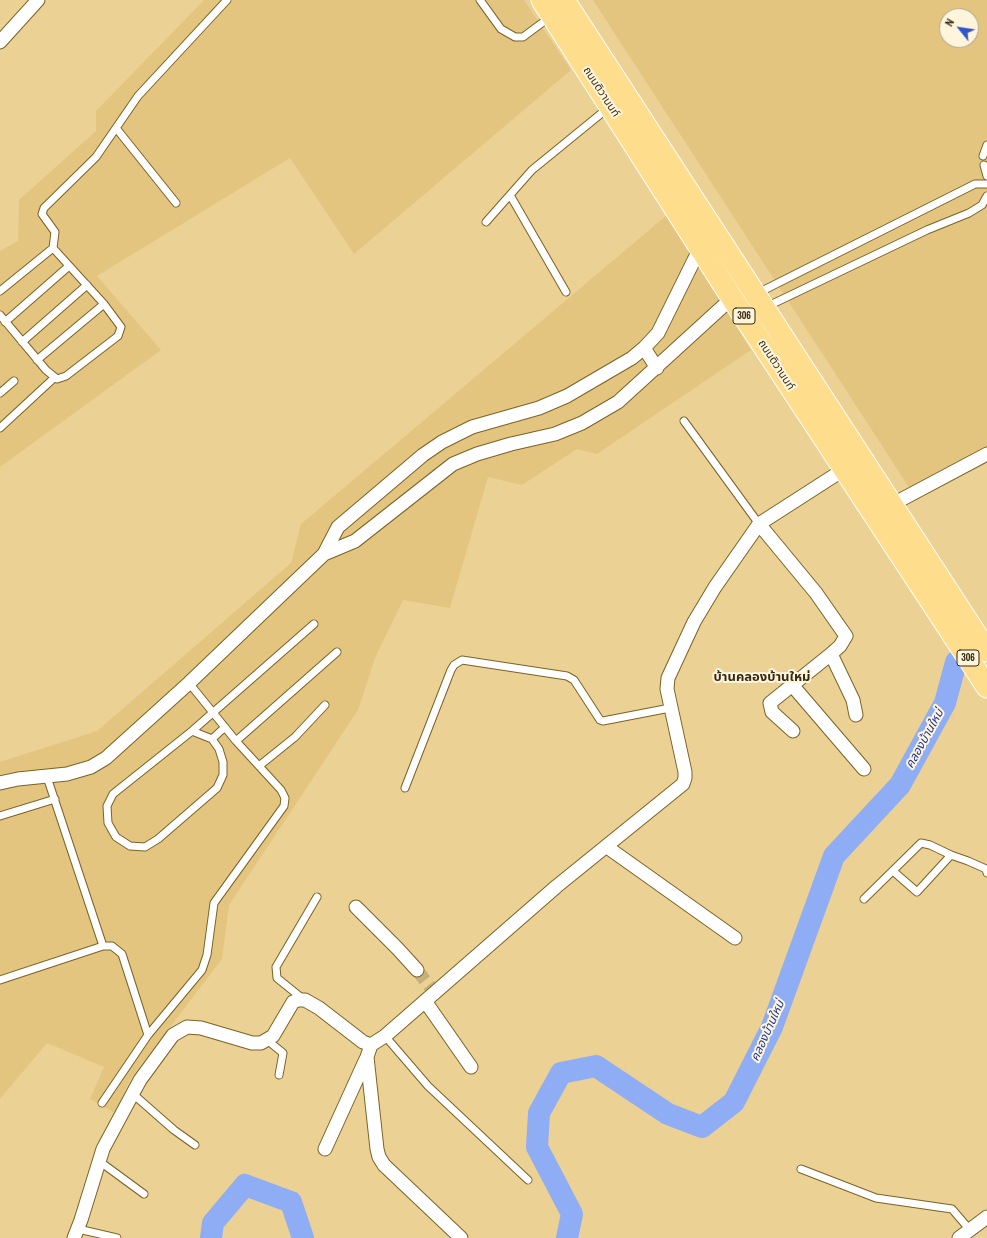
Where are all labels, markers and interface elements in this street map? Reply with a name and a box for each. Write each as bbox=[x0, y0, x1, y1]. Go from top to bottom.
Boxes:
north arrow bbox=[939, 8, 979, 48]
text: N bbox=[942, 16, 957, 29]
street label: ถนนติวานนท์ bbox=[580, 64, 622, 120]
road number: 306 bbox=[733, 308, 755, 324]
street label: ถนนติวานนท์ bbox=[755, 337, 797, 393]
road number: 306 bbox=[957, 650, 979, 666]
district label: บ้านคลองบ้านใหม่ bbox=[714, 670, 810, 686]
water label: คลองบ้านใหม่ bbox=[903, 707, 947, 771]
water label: คลองบ้านใหม่ bbox=[748, 998, 788, 1064]

